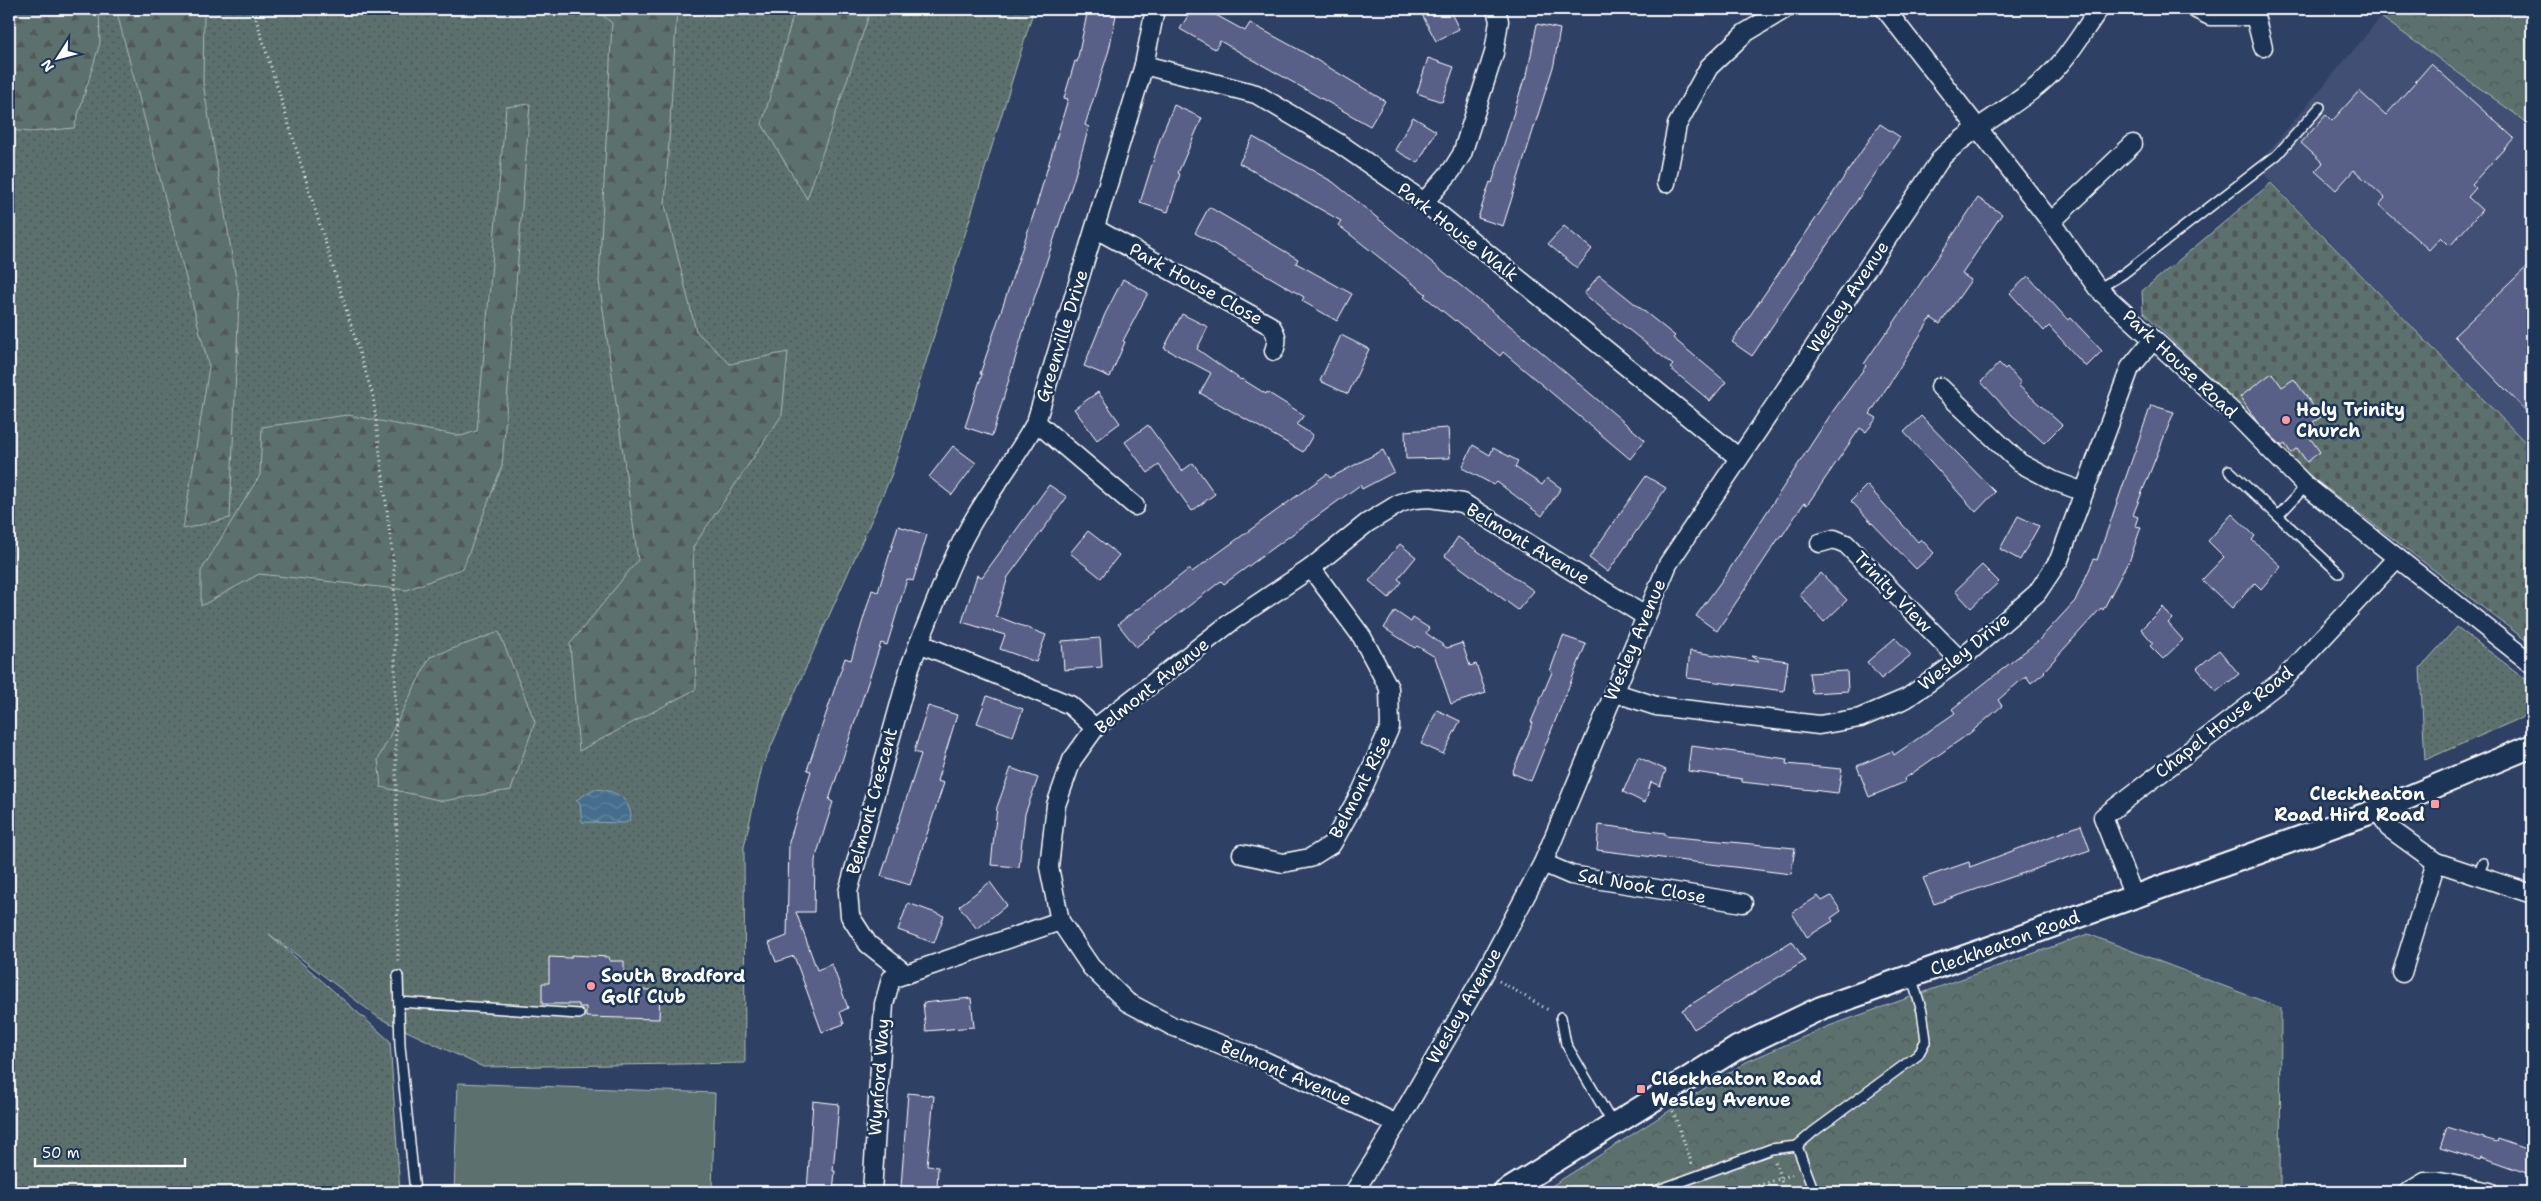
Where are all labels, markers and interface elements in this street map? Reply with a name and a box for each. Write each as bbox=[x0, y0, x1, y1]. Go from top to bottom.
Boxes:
north arrow bbox=[32, 32, 82, 82]
text: N bbox=[37, 56, 58, 75]
street label: Park House Walk bbox=[1393, 177, 1523, 287]
street label: Wesley Avenue bbox=[1802, 236, 1894, 358]
street label: Park House Close bbox=[1125, 237, 1267, 331]
street label: Greenville Drive bbox=[1030, 267, 1094, 405]
street label: Park House Road bbox=[2117, 304, 2243, 424]
place label: Holy Trinity Church bbox=[2296, 398, 2405, 443]
marker: Holy Trinity Church bbox=[2280, 414, 2292, 426]
street label: Belmont Avenue bbox=[1462, 498, 1594, 590]
street label: Trinity View bbox=[1848, 546, 1938, 638]
street label: Wesley Avenue bbox=[1598, 575, 1672, 705]
street label: Wesley Drive bbox=[1913, 608, 2015, 696]
street label: Belmont Avenue bbox=[1090, 632, 1214, 740]
street label: Chapel House Road bbox=[2150, 661, 2298, 783]
street label: Belmont Crescent bbox=[841, 725, 903, 877]
street label: Belmont Rise bbox=[1324, 731, 1396, 843]
place label: Cleckheaton Road Hird Road bbox=[2274, 782, 2425, 827]
marker: Cleckheaton Road Hird Road bbox=[2429, 798, 2441, 810]
street label: Sal Nook Close bbox=[1576, 863, 1708, 909]
street label: Cleckheaton Road bbox=[1927, 905, 2083, 981]
street label: Wesley Avenue bbox=[1421, 944, 1507, 1068]
place label: South Bradford Golf Club bbox=[601, 964, 745, 1009]
marker: South Bradford Golf Club bbox=[585, 980, 597, 992]
street label: Wynford Way bbox=[863, 1017, 895, 1137]
street label: Belmont Avenue bbox=[1217, 1034, 1355, 1112]
place label: Cleckheaton Road Wesley Avenue bbox=[1651, 1067, 1822, 1112]
marker: Cleckheaton Road Wesley Avenue bbox=[1635, 1083, 1647, 1095]
scale bar bbox=[35, 1136, 185, 1168]
text: 50 m bbox=[42, 1143, 80, 1163]

